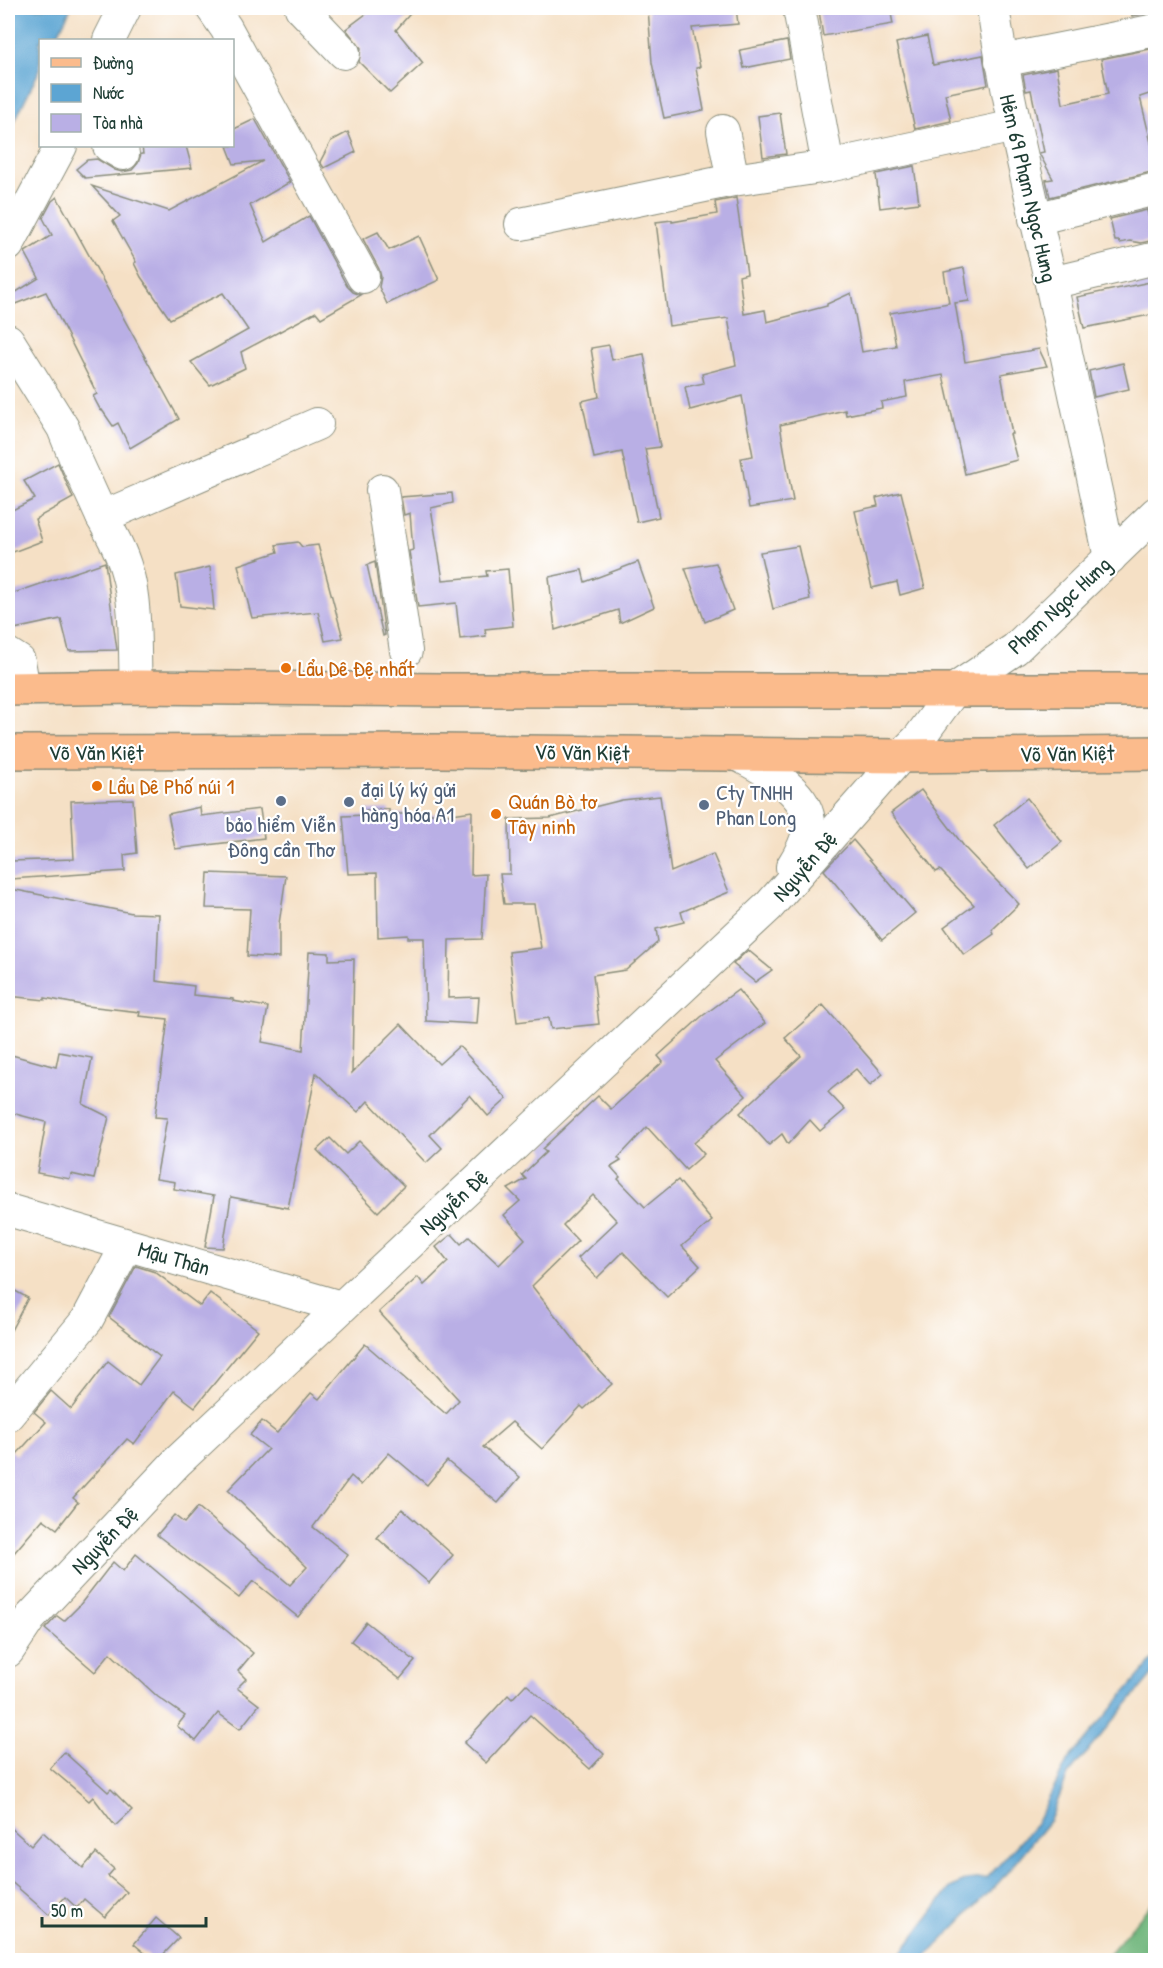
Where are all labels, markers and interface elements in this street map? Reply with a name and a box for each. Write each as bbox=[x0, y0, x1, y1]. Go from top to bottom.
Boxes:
legend bbox=[39, 39, 234, 147]
text: Đường bbox=[93, 50, 134, 75]
text: Nước bbox=[93, 80, 124, 105]
street label: Hẻm 69 Phạm Ngọc Hưng bbox=[993, 91, 1065, 285]
text: Tòa nhà bbox=[93, 110, 143, 135]
street label: Phạm Ngọc Hưng bbox=[1001, 549, 1117, 661]
place label: Lẩu Dê Đệ nhất bbox=[298, 653, 415, 683]
marker: Lẩu Dê Đệ nhất bbox=[279, 661, 293, 675]
street label: Võ Văn Kiệt bbox=[534, 736, 630, 768]
street label: Võ Văn Kiệt bbox=[48, 737, 144, 767]
street label: Võ Văn Kiệt bbox=[1019, 737, 1115, 769]
place label: Lẩu Dê Phố núi 1 bbox=[109, 771, 234, 801]
place label: đại lý ký gửi hàng hóa A1 bbox=[361, 774, 457, 829]
place label: Cty TNHH Phan Long bbox=[716, 777, 796, 832]
marker: Lẩu Dê Phố núi 1 bbox=[90, 779, 104, 793]
place label: Quán Bò tơ Tây ninh bbox=[508, 786, 597, 841]
marker: bảo hiểm Viễn Đông cần Thơ bbox=[274, 794, 288, 808]
marker: đại lý ký gửi hàng hóa A1 bbox=[342, 795, 356, 809]
marker: Cty TNHH Phan Long bbox=[697, 798, 711, 812]
marker: Quán Bò tơ Tây ninh bbox=[489, 807, 503, 821]
place label: bảo hiểm Viễn Đông cần Thơ bbox=[226, 809, 336, 864]
street label: Nguyễn Đệ bbox=[765, 824, 843, 908]
street label: Nguyễn Đệ bbox=[412, 1162, 494, 1242]
street label: Mậu Thân bbox=[134, 1233, 214, 1283]
street label: Nguyễn Đệ bbox=[64, 1499, 144, 1581]
scale bar bbox=[42, 1890, 206, 1928]
text: 50 m bbox=[51, 1898, 83, 1923]

